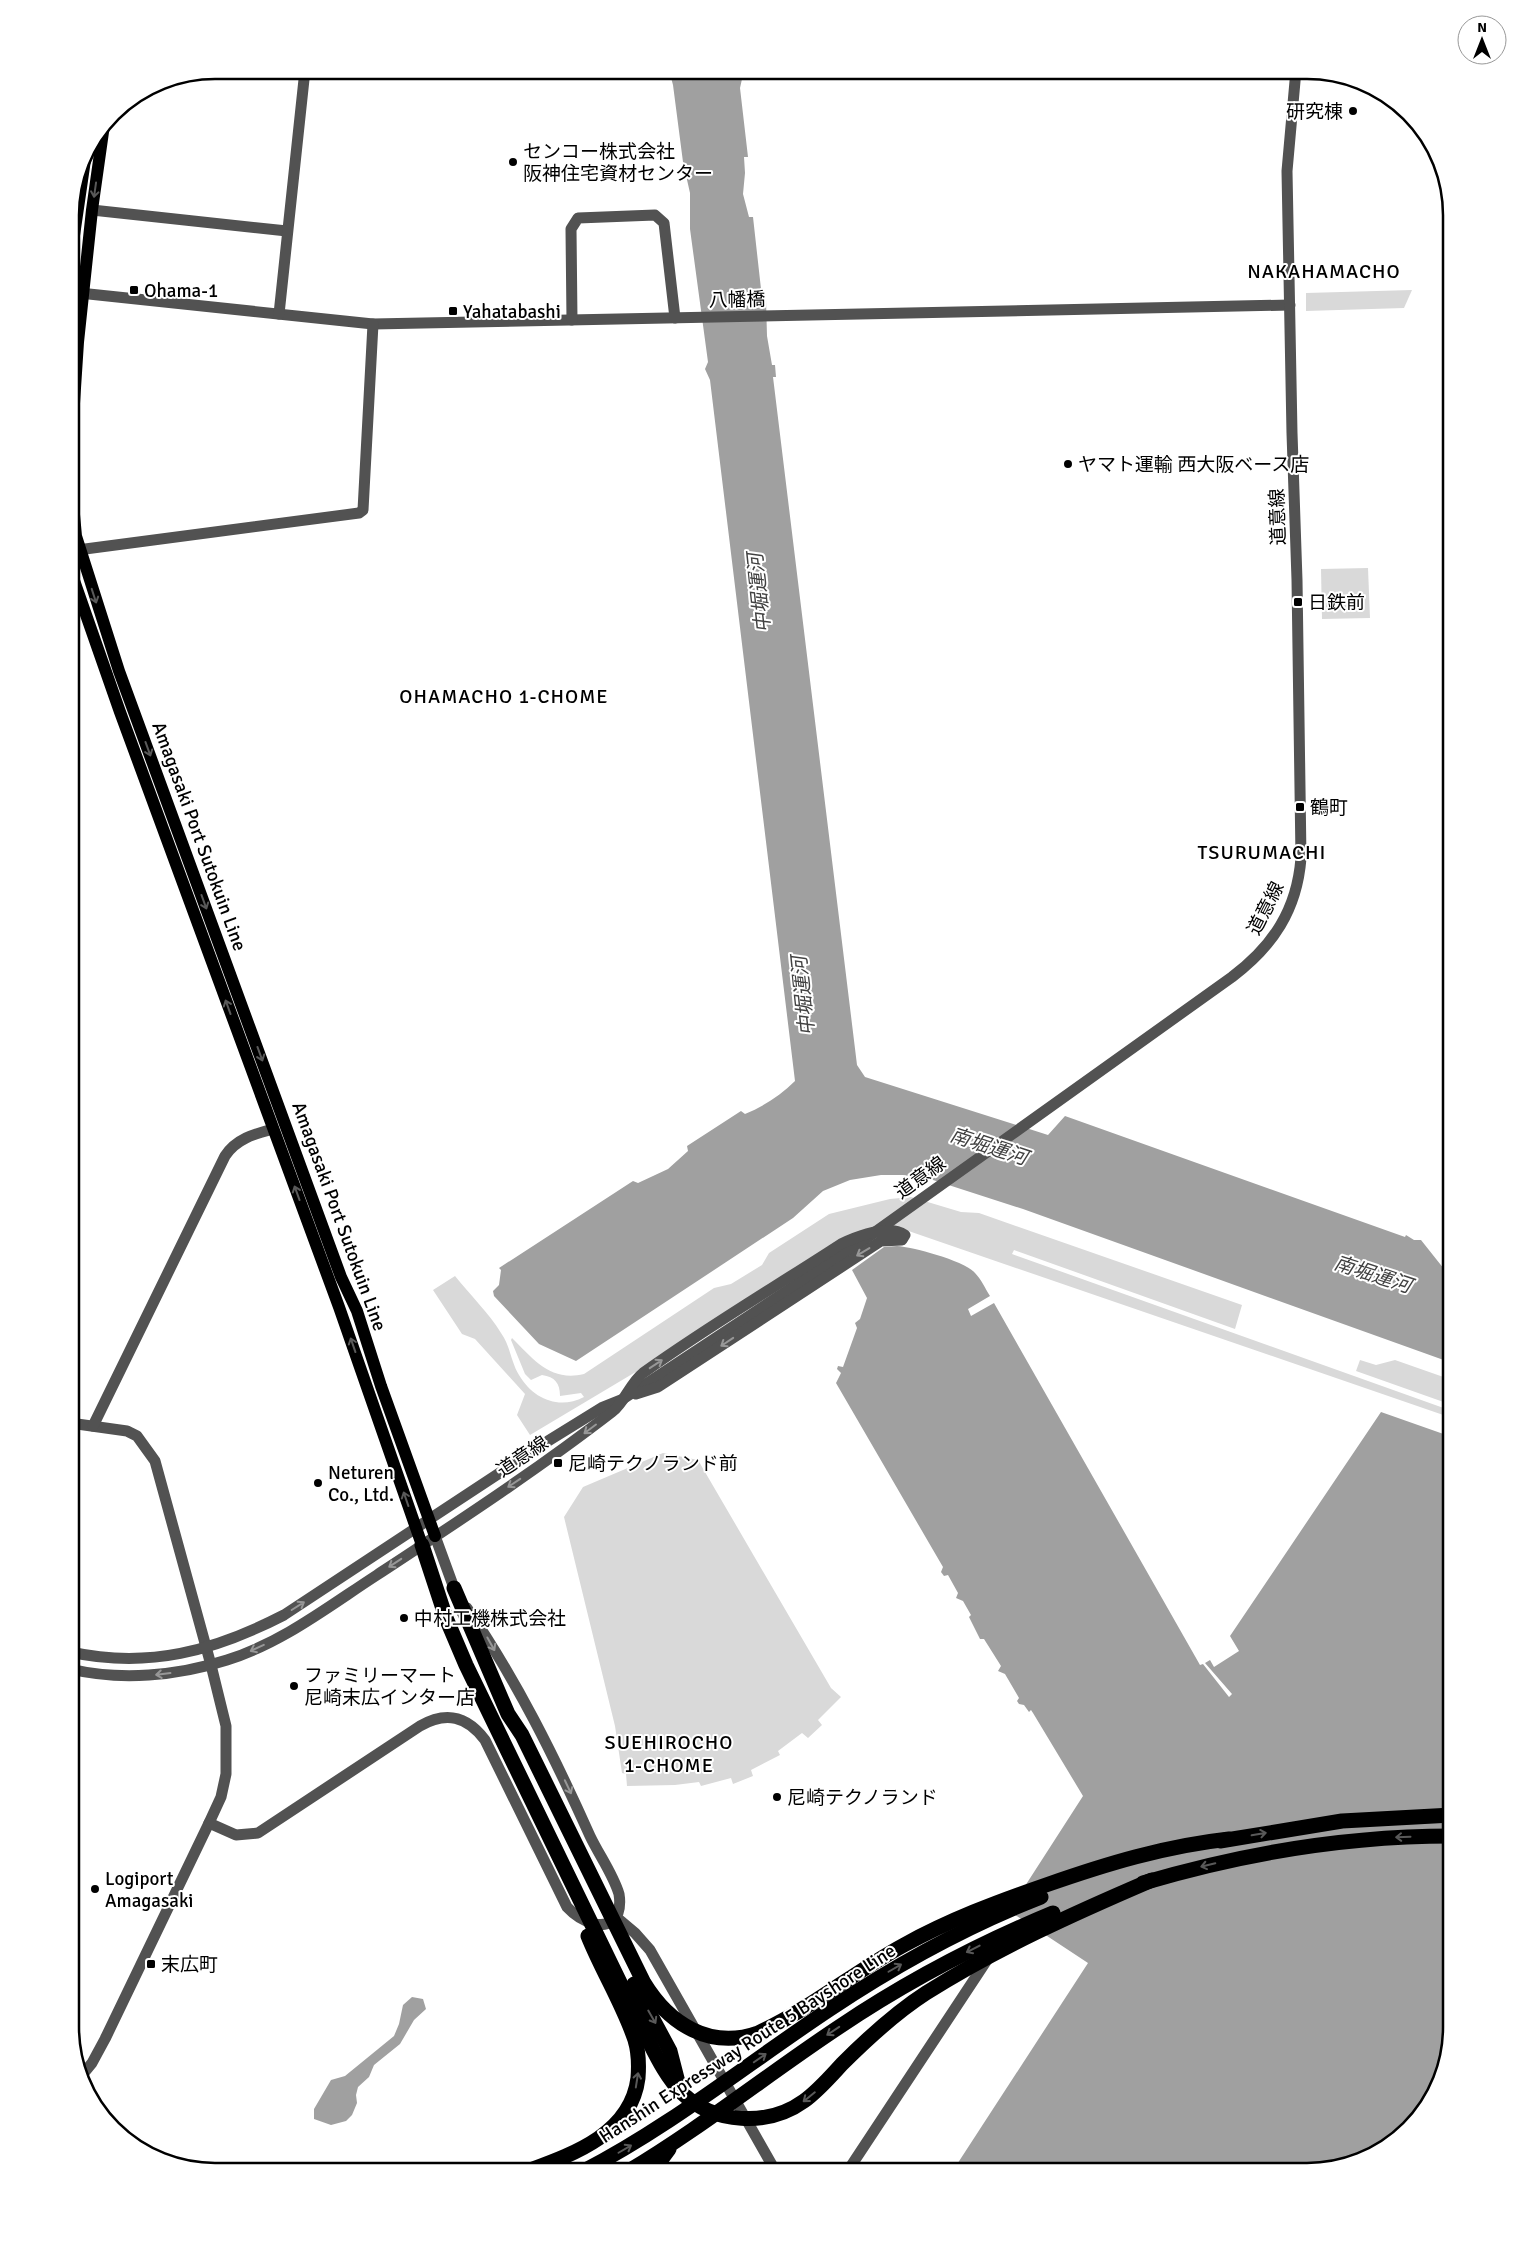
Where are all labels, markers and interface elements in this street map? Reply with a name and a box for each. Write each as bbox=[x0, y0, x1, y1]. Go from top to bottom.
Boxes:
north arrow bbox=[1457, 15, 1507, 65]
text: N bbox=[1477, 19, 1487, 36]
place label: 研究棟 bbox=[1286, 100, 1343, 124]
marker: 研究棟 bbox=[1347, 105, 1359, 117]
place label: センコー株式会社 阪神住宅資材センター bbox=[523, 140, 713, 186]
marker: センコー株式会社 阪神住宅資材センター bbox=[507, 156, 519, 168]
one-way arrow bbox=[89, 182, 99, 198]
district label: NAKAHAMACHO bbox=[1247, 259, 1401, 284]
place label: Ohama-1 bbox=[144, 279, 218, 303]
marker: Ohama-1 bbox=[128, 284, 140, 296]
street label: 八幡橋 bbox=[708, 288, 766, 312]
place label: Yahatabashi bbox=[463, 300, 561, 324]
marker: Yahatabashi bbox=[447, 305, 459, 317]
place label: ヤマト運輸 西大阪ベース店 bbox=[1078, 453, 1309, 477]
marker: ヤマト運輸 西大阪ベース店 bbox=[1062, 458, 1074, 470]
street label: 道意線 bbox=[1265, 488, 1291, 546]
water label: 中堀運河 bbox=[742, 548, 776, 634]
one-way arrow bbox=[90, 588, 100, 604]
place label: 日鉄前 bbox=[1308, 591, 1365, 615]
marker: 日鉄前 bbox=[1292, 596, 1304, 608]
district label: OHAMACHO 1-CHOME bbox=[399, 684, 609, 709]
street label: Amagasaki Port Sutokuin Line bbox=[146, 718, 252, 954]
one-way arrow bbox=[144, 741, 153, 757]
place label: 鶴町 bbox=[1310, 796, 1348, 820]
marker: 鶴町 bbox=[1294, 801, 1306, 813]
district label: TSURUMACHI bbox=[1198, 840, 1326, 865]
street label: 道意線 bbox=[1242, 878, 1290, 939]
one-way arrow bbox=[200, 894, 209, 909]
water label: 中堀運河 bbox=[786, 951, 820, 1037]
one-way arrow bbox=[223, 1000, 232, 1016]
one-way arrow bbox=[256, 1046, 265, 1062]
street label: Amagasaki Port Sutokuin Line bbox=[286, 1098, 392, 1334]
water label: 南堀運河 bbox=[947, 1122, 1035, 1172]
street label: 道意線 bbox=[890, 1151, 951, 1204]
one-way arrow bbox=[292, 1185, 301, 1201]
one-way arrow bbox=[856, 1248, 870, 1258]
water label: 南堀運河 bbox=[1331, 1250, 1419, 1300]
one-way arrow bbox=[720, 1337, 734, 1347]
one-way arrow bbox=[347, 1338, 357, 1354]
one-way arrow bbox=[649, 1359, 663, 1370]
one-way arrow bbox=[583, 1424, 597, 1434]
street label: 道意線 bbox=[492, 1431, 553, 1483]
place label: 尼崎テクノランド前 bbox=[568, 1452, 738, 1476]
marker: 尼崎テクノランド前 bbox=[552, 1457, 564, 1469]
place label: Neturen Co., Ltd. bbox=[328, 1461, 394, 1507]
marker: Neturen Co., Ltd. bbox=[312, 1477, 324, 1489]
one-way arrow bbox=[507, 1478, 521, 1488]
one-way arrow bbox=[401, 1491, 410, 1507]
one-way arrow bbox=[388, 1558, 402, 1568]
one-way arrow bbox=[290, 1600, 304, 1610]
place label: 中村工機株式会社 bbox=[414, 1607, 566, 1631]
marker: 中村工機株式会社 bbox=[398, 1612, 410, 1624]
one-way arrow bbox=[486, 1636, 496, 1651]
one-way arrow bbox=[250, 1644, 265, 1654]
place label: ファミリーマート 尼崎末広インター店 bbox=[304, 1664, 475, 1710]
one-way arrow bbox=[156, 1669, 172, 1679]
marker: ファミリーマート 尼崎末広インター店 bbox=[288, 1680, 300, 1692]
district label: SUEHIROCHO 1-CHOME bbox=[605, 1730, 733, 1778]
one-way arrow bbox=[564, 1779, 573, 1794]
place label: 尼崎テクノランド bbox=[787, 1786, 938, 1810]
marker: 尼崎テクノランド bbox=[771, 1791, 783, 1803]
one-way arrow bbox=[1251, 1828, 1267, 1838]
one-way arrow bbox=[1396, 1832, 1412, 1841]
one-way arrow bbox=[1201, 1861, 1217, 1870]
place label: Logiport Amagasaki bbox=[105, 1867, 194, 1913]
marker: Logiport Amagasaki bbox=[89, 1883, 101, 1895]
street label: Hanshin Expressway Route 5 Bayshore Line bbox=[595, 1939, 900, 2149]
one-way arrow bbox=[966, 1945, 981, 1955]
place label: 末広町 bbox=[161, 1953, 218, 1977]
marker: 末広町 bbox=[145, 1958, 157, 1970]
one-way arrow bbox=[888, 1963, 902, 1973]
one-way arrow bbox=[648, 2010, 658, 2024]
one-way arrow bbox=[826, 2026, 840, 2036]
one-way arrow bbox=[753, 2053, 767, 2063]
one-way arrow bbox=[632, 2073, 642, 2089]
one-way arrow bbox=[803, 2091, 816, 2102]
one-way arrow bbox=[618, 2143, 632, 2153]

